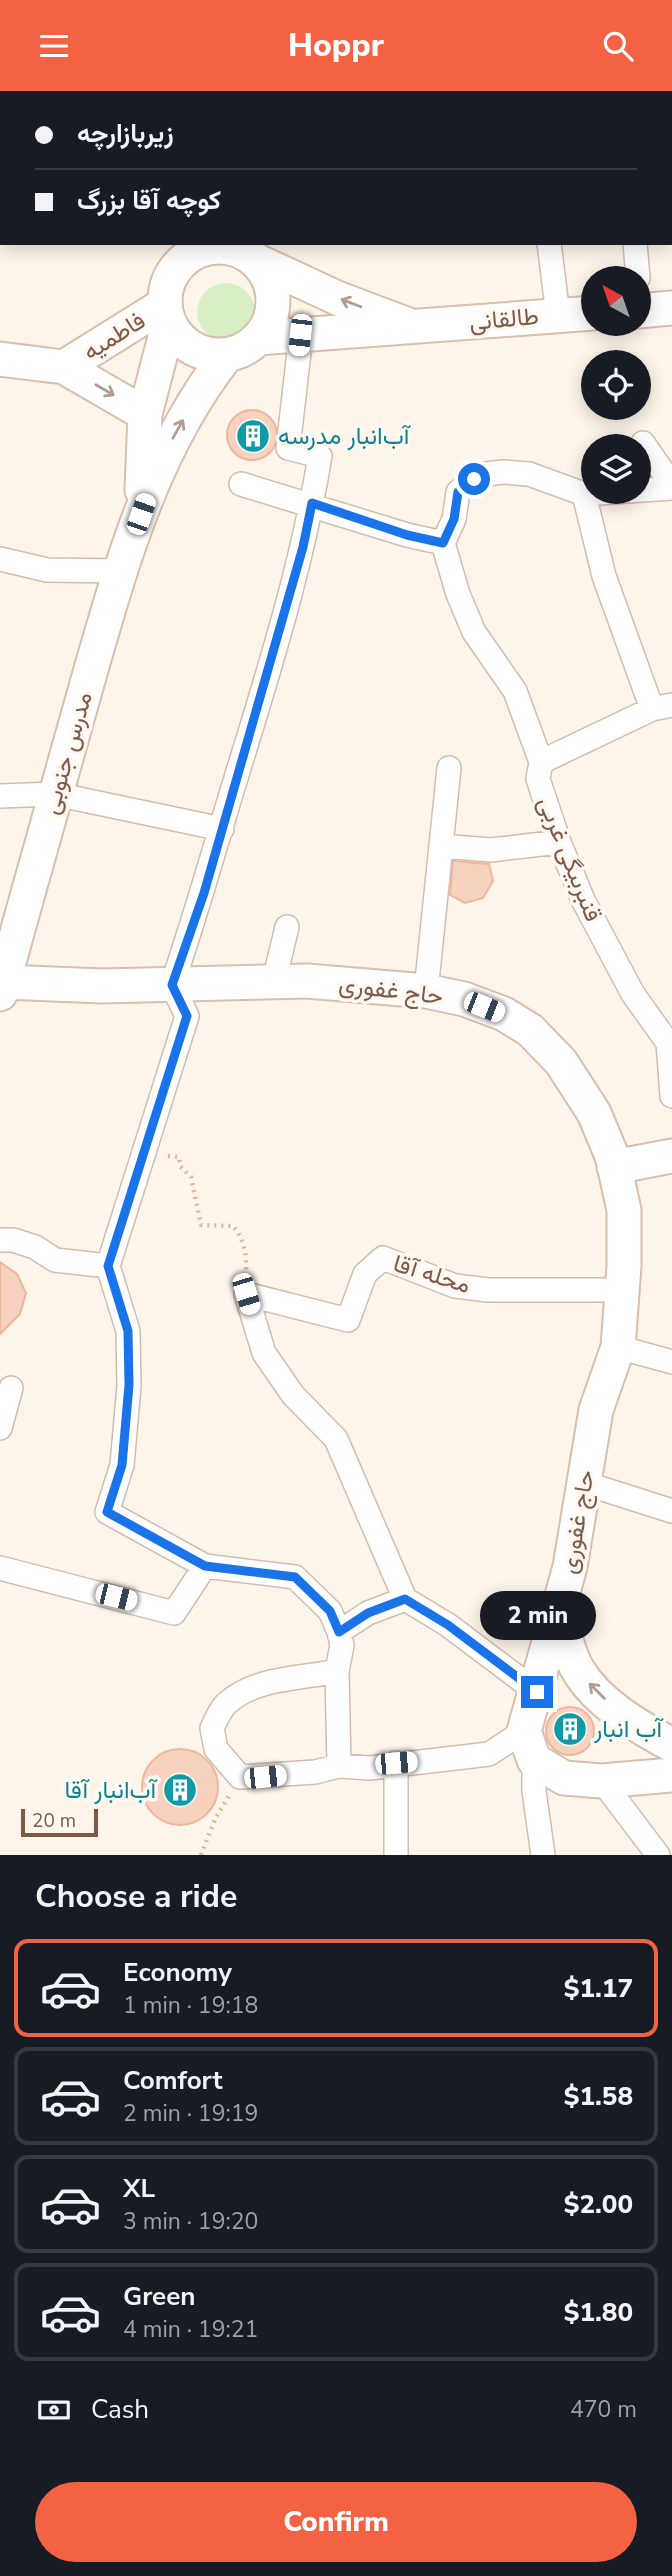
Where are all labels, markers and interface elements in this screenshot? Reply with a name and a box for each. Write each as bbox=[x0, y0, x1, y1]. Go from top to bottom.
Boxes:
text: Hoppr bbox=[288, 24, 384, 67]
icon: menu bbox=[35, 27, 73, 65]
icon: search bbox=[599, 27, 637, 65]
text: زیربازارچه bbox=[77, 116, 174, 151]
text: کوچه آقا بزرگ bbox=[77, 183, 221, 218]
north arrow bbox=[581, 266, 651, 336]
map controls bbox=[581, 266, 651, 504]
one-way arrow bbox=[341, 295, 362, 308]
street label: طالقانی bbox=[468, 300, 540, 338]
street label: فاطمیه bbox=[77, 304, 151, 368]
car bbox=[288, 313, 313, 357]
button: locate bbox=[581, 350, 651, 420]
one-way arrow bbox=[94, 383, 114, 397]
building icon: آب‌انبار مدرسه bbox=[234, 417, 272, 455]
one-way arrow bbox=[172, 419, 185, 440]
place label: آب‌انبار مدرسه bbox=[278, 420, 412, 452]
button: layers bbox=[581, 434, 651, 504]
route start bbox=[458, 463, 490, 495]
car bbox=[125, 491, 158, 537]
street label: مدرس جنوبی bbox=[34, 688, 100, 818]
street label: قنبربیگی غربی bbox=[530, 792, 610, 926]
street label: حاج غفوری bbox=[337, 968, 445, 1012]
car bbox=[461, 989, 508, 1025]
street label: محله آقا bbox=[390, 1247, 474, 1301]
car bbox=[230, 1271, 263, 1317]
street label: حاج غفوری bbox=[552, 1468, 602, 1576]
car bbox=[94, 1582, 139, 1612]
callout: 2 min bbox=[479, 1591, 595, 1639]
text: 2 min bbox=[508, 1600, 568, 1631]
route end bbox=[521, 1676, 553, 1708]
one-way arrow bbox=[589, 1683, 606, 1700]
building icon: آب انبار bbox=[551, 1710, 589, 1748]
place label: آب انبار bbox=[593, 1713, 664, 1745]
car bbox=[375, 1751, 418, 1775]
car bbox=[244, 1764, 287, 1790]
building icon: آب‌انبار آقا bbox=[161, 1771, 199, 1809]
place label: آب‌انبار آقا bbox=[64, 1774, 158, 1806]
scale bar bbox=[21, 1806, 98, 1838]
text: 20 m bbox=[32, 1808, 76, 1834]
text: Choose a ride bbox=[35, 1875, 237, 1918]
text: Economy bbox=[123, 1955, 232, 1990]
icon: car bbox=[39, 1957, 102, 2020]
text: $1.17 bbox=[564, 1971, 633, 2006]
text: 1 min · 19:18 bbox=[123, 1990, 258, 2021]
text: Comfort bbox=[123, 2063, 223, 2098]
icon: car bbox=[39, 2065, 102, 2128]
text: $1.58 bbox=[564, 2079, 633, 2114]
text: 2 min · 19:19 bbox=[123, 2098, 258, 2129]
text: XL bbox=[123, 2171, 155, 2206]
icon: car bbox=[39, 2173, 102, 2236]
text: $2.00 bbox=[564, 2187, 633, 2222]
text: 3 min · 19:20 bbox=[123, 2206, 258, 2237]
text: Green bbox=[123, 2279, 196, 2314]
icon: car bbox=[39, 2281, 102, 2344]
text: $1.80 bbox=[564, 2295, 633, 2330]
text: 4 min · 19:21 bbox=[123, 2314, 258, 2345]
icon: cash bbox=[35, 2391, 73, 2429]
text: Cash bbox=[91, 2392, 149, 2427]
text: 470 m bbox=[570, 2394, 637, 2425]
button: Confirm bbox=[35, 2482, 637, 2562]

